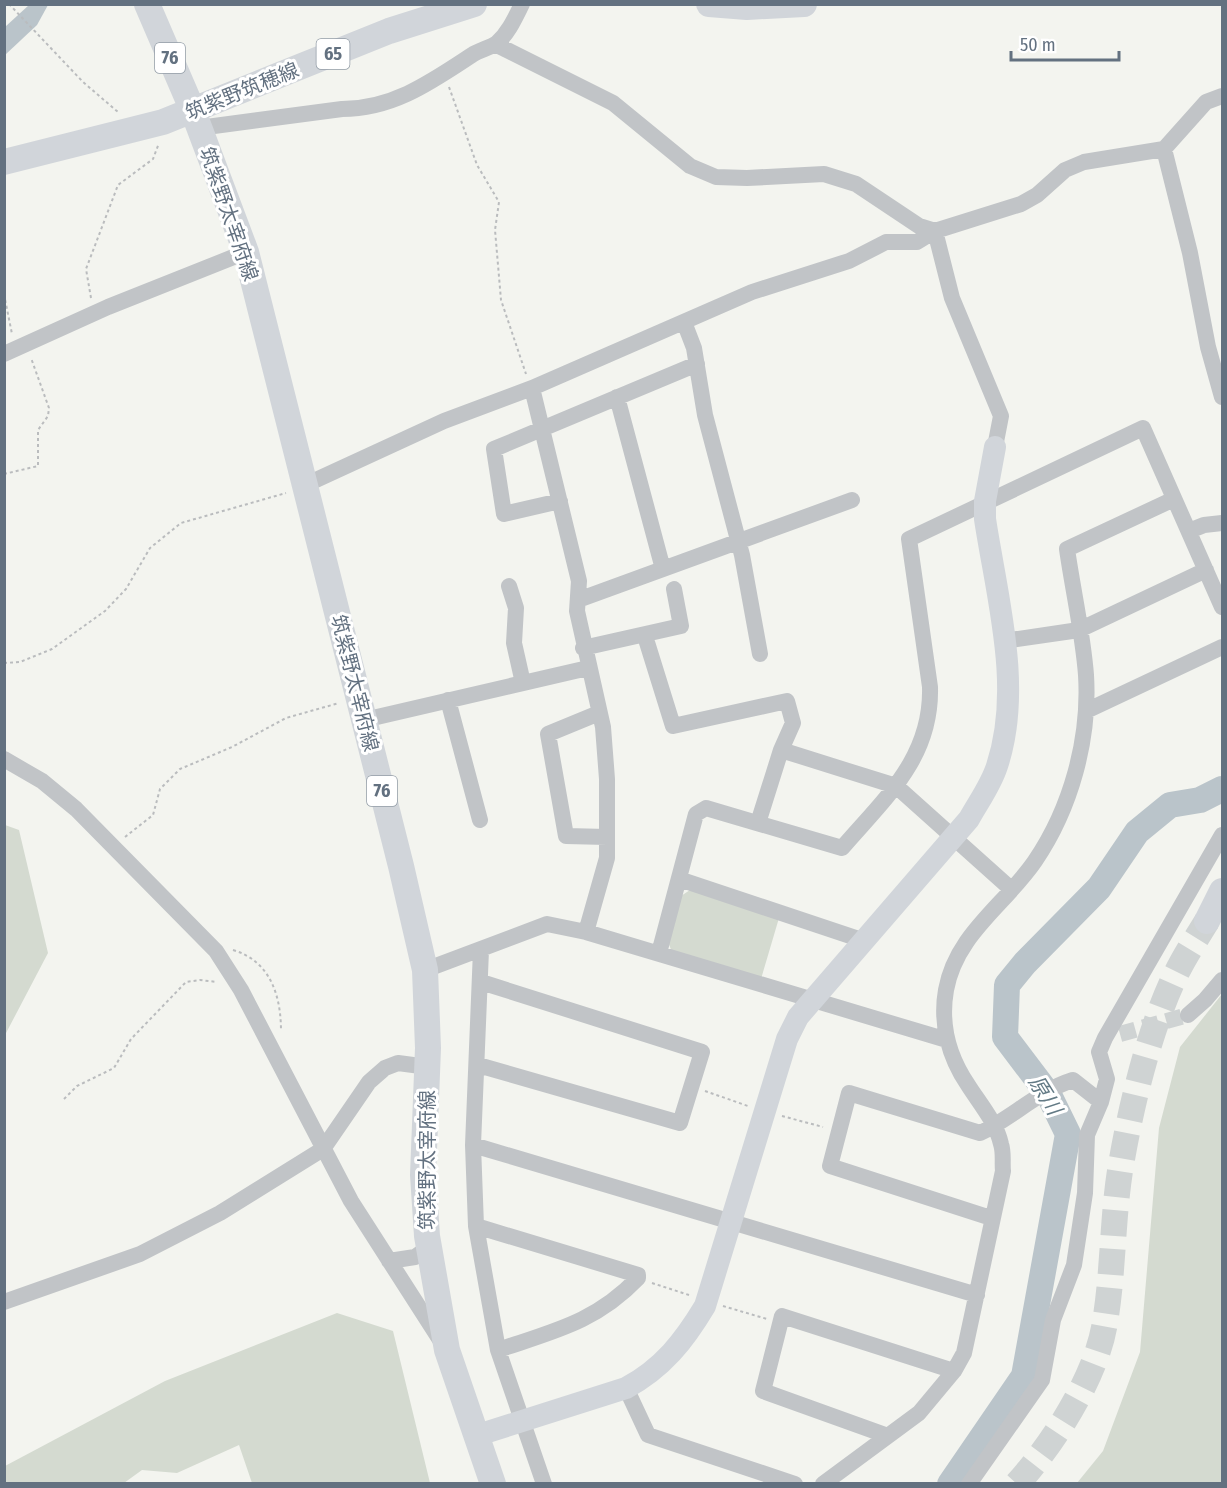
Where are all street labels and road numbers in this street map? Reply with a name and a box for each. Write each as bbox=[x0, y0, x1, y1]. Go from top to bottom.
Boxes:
road number: 65 bbox=[316, 39, 350, 69]
road number: 76 bbox=[155, 43, 185, 73]
street label: 筑紫野筑穂線 bbox=[182, 57, 302, 125]
street label: 筑紫野太宰府線 bbox=[195, 144, 263, 284]
street label: 筑紫野太宰府線 bbox=[326, 612, 384, 754]
road number: 76 bbox=[367, 776, 397, 806]
street label: 筑紫野太宰府線 bbox=[415, 1090, 439, 1230]

